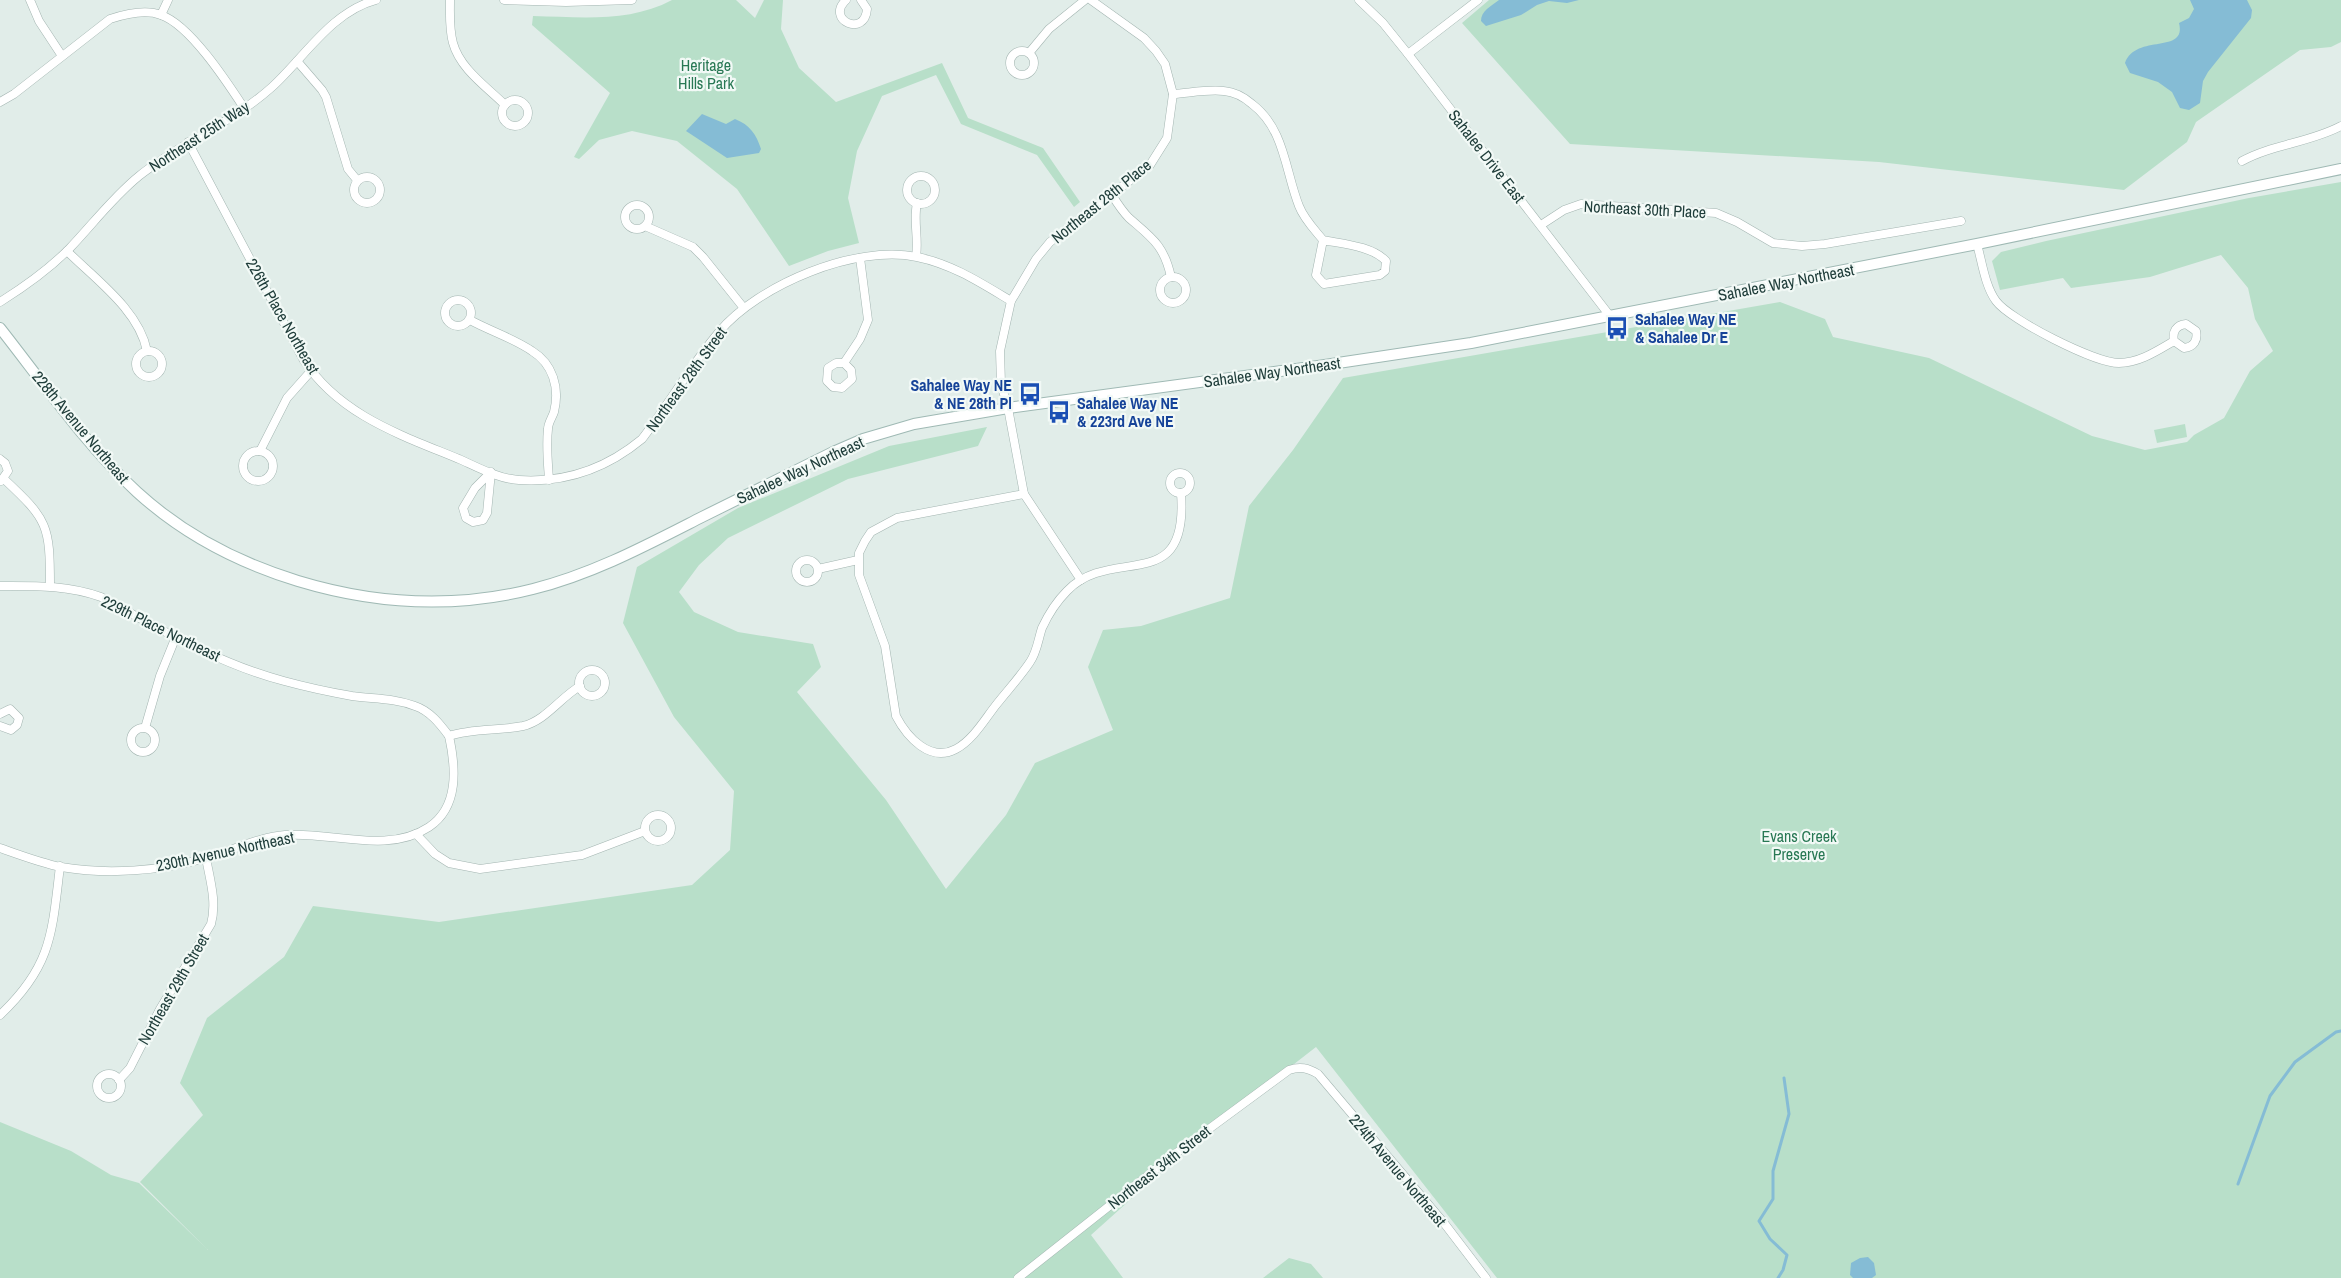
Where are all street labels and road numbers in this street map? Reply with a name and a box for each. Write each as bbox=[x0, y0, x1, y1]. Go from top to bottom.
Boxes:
street label: Northeast 25th Way bbox=[145, 95, 254, 177]
street label: Sahalee Drive East bbox=[1444, 105, 1531, 208]
street label: Northeast 28th Place bbox=[1046, 154, 1156, 248]
street label: Northeast 30th Place bbox=[1583, 195, 1707, 223]
street label: 226th Place Northeast bbox=[241, 254, 325, 378]
street label: Sahalee Way Northeast bbox=[1716, 258, 1856, 306]
street label: Northeast 28th Street bbox=[640, 322, 732, 436]
street label: Sahalee Way Northeast bbox=[1202, 351, 1342, 393]
street label: 228th Avenue Northeast bbox=[27, 366, 135, 488]
street label: Sahalee Way Northeast bbox=[733, 431, 868, 509]
street label: 229th Place Northeast bbox=[98, 590, 224, 666]
street label: 230th Avenue Northeast bbox=[154, 826, 296, 876]
street label: Northeast 29th Street bbox=[132, 929, 214, 1049]
street label: 224th Avenue Northeast bbox=[1344, 1109, 1452, 1231]
street label: Northeast 34th Street bbox=[1103, 1120, 1215, 1214]

